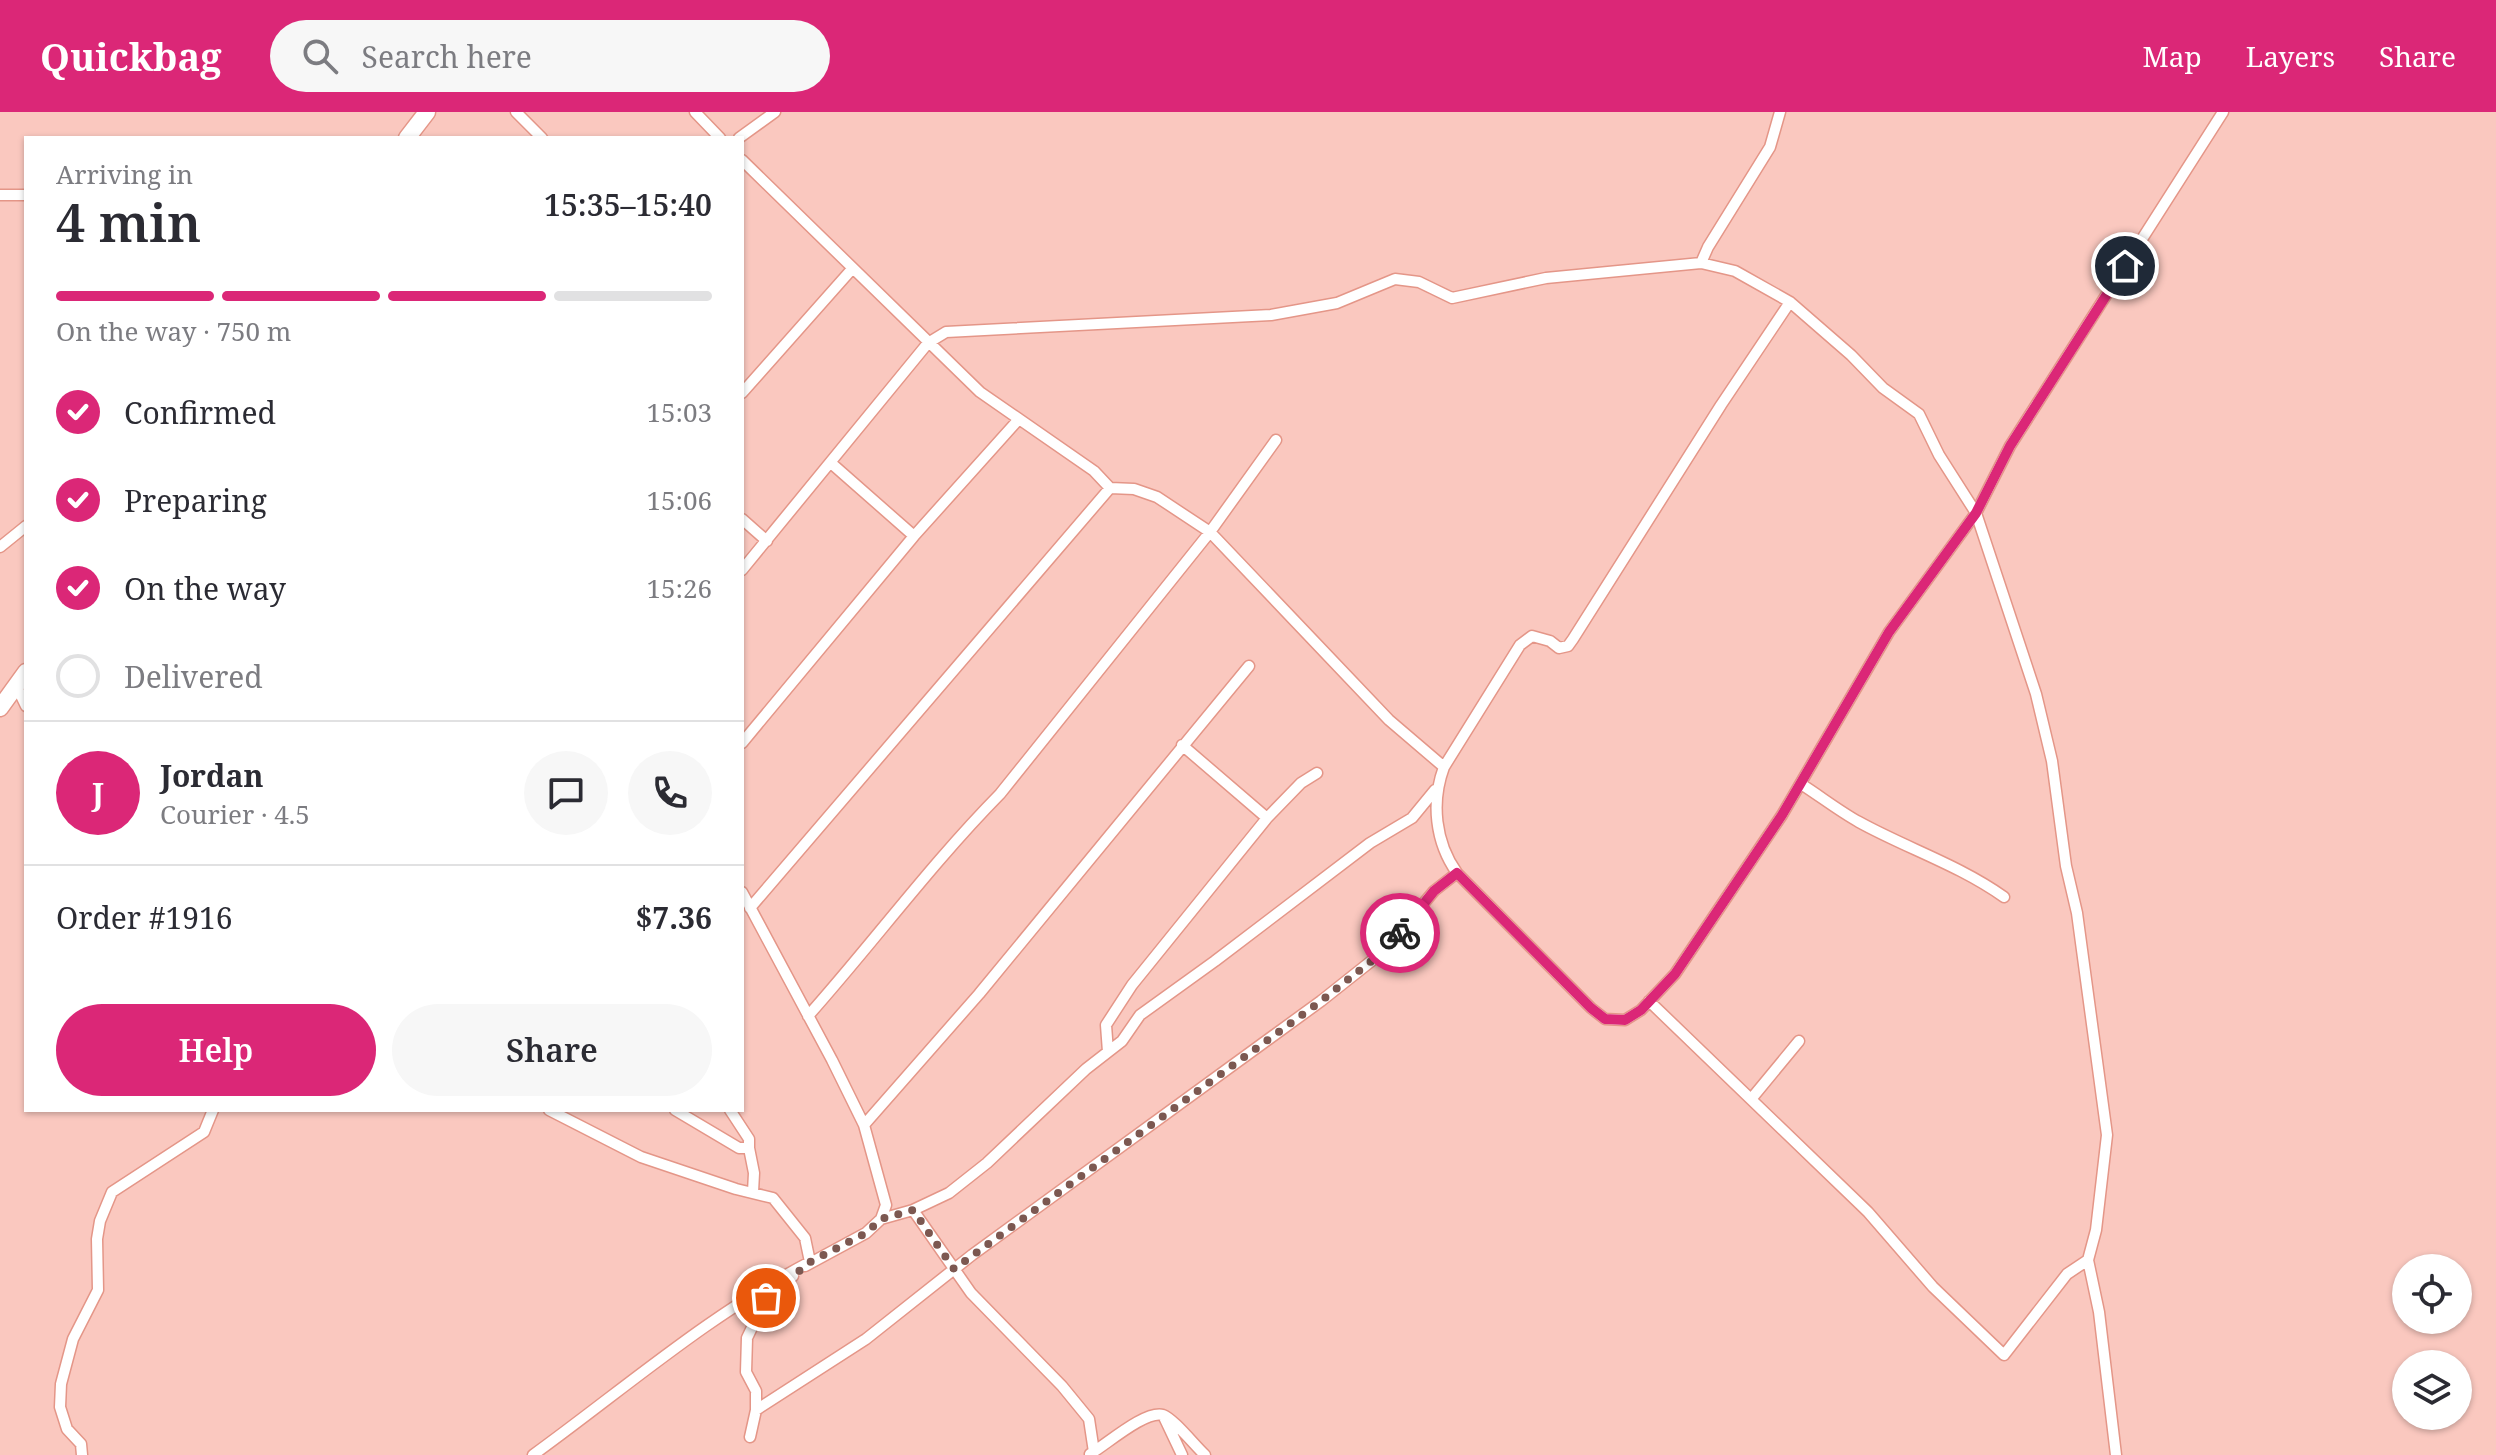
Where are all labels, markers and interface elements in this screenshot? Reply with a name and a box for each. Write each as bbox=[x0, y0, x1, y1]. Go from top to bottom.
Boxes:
search box bbox=[270, 20, 830, 92]
text: Quickbag bbox=[40, 30, 222, 82]
icon: search bbox=[298, 34, 342, 78]
text: Search here bbox=[362, 36, 532, 77]
text: Map bbox=[2143, 37, 2202, 75]
text: Layers bbox=[2246, 37, 2335, 75]
text: Share bbox=[2379, 37, 2456, 75]
text: Arriving in bbox=[56, 156, 193, 192]
text: 15:35–15:40 bbox=[544, 184, 712, 225]
text: 4 min bbox=[56, 186, 201, 257]
pin bbox=[2091, 232, 2159, 300]
icon: home bbox=[2103, 244, 2147, 288]
text: On the way · 750 m bbox=[56, 313, 291, 349]
icon: check bbox=[56, 390, 100, 434]
text: Confirmed bbox=[124, 392, 276, 433]
text: 15:03 bbox=[646, 394, 712, 430]
icon: check bbox=[56, 478, 100, 522]
text: Preparing bbox=[124, 480, 267, 521]
text: 15:06 bbox=[646, 482, 712, 518]
icon: check bbox=[56, 566, 100, 610]
text: On the way bbox=[124, 568, 286, 609]
text: 15:26 bbox=[646, 570, 712, 606]
text: Delivered bbox=[124, 656, 263, 697]
button: chat bbox=[524, 751, 608, 835]
button: phone bbox=[628, 751, 712, 835]
text: Jordan bbox=[160, 755, 263, 796]
text: J bbox=[92, 773, 104, 814]
text: Courier · 4.5 bbox=[160, 796, 310, 832]
courier bbox=[1360, 893, 1440, 973]
text: Order #1916 bbox=[56, 897, 233, 938]
text: $7.36 bbox=[635, 897, 712, 938]
icon: bike bbox=[1378, 911, 1422, 955]
button: Help bbox=[56, 1004, 376, 1096]
button: Share bbox=[392, 1004, 712, 1096]
map controls bbox=[2392, 1254, 2472, 1430]
button: locate bbox=[2392, 1254, 2472, 1334]
pin bbox=[732, 1264, 800, 1332]
icon: bag bbox=[744, 1276, 788, 1320]
button: layers bbox=[2392, 1350, 2472, 1430]

